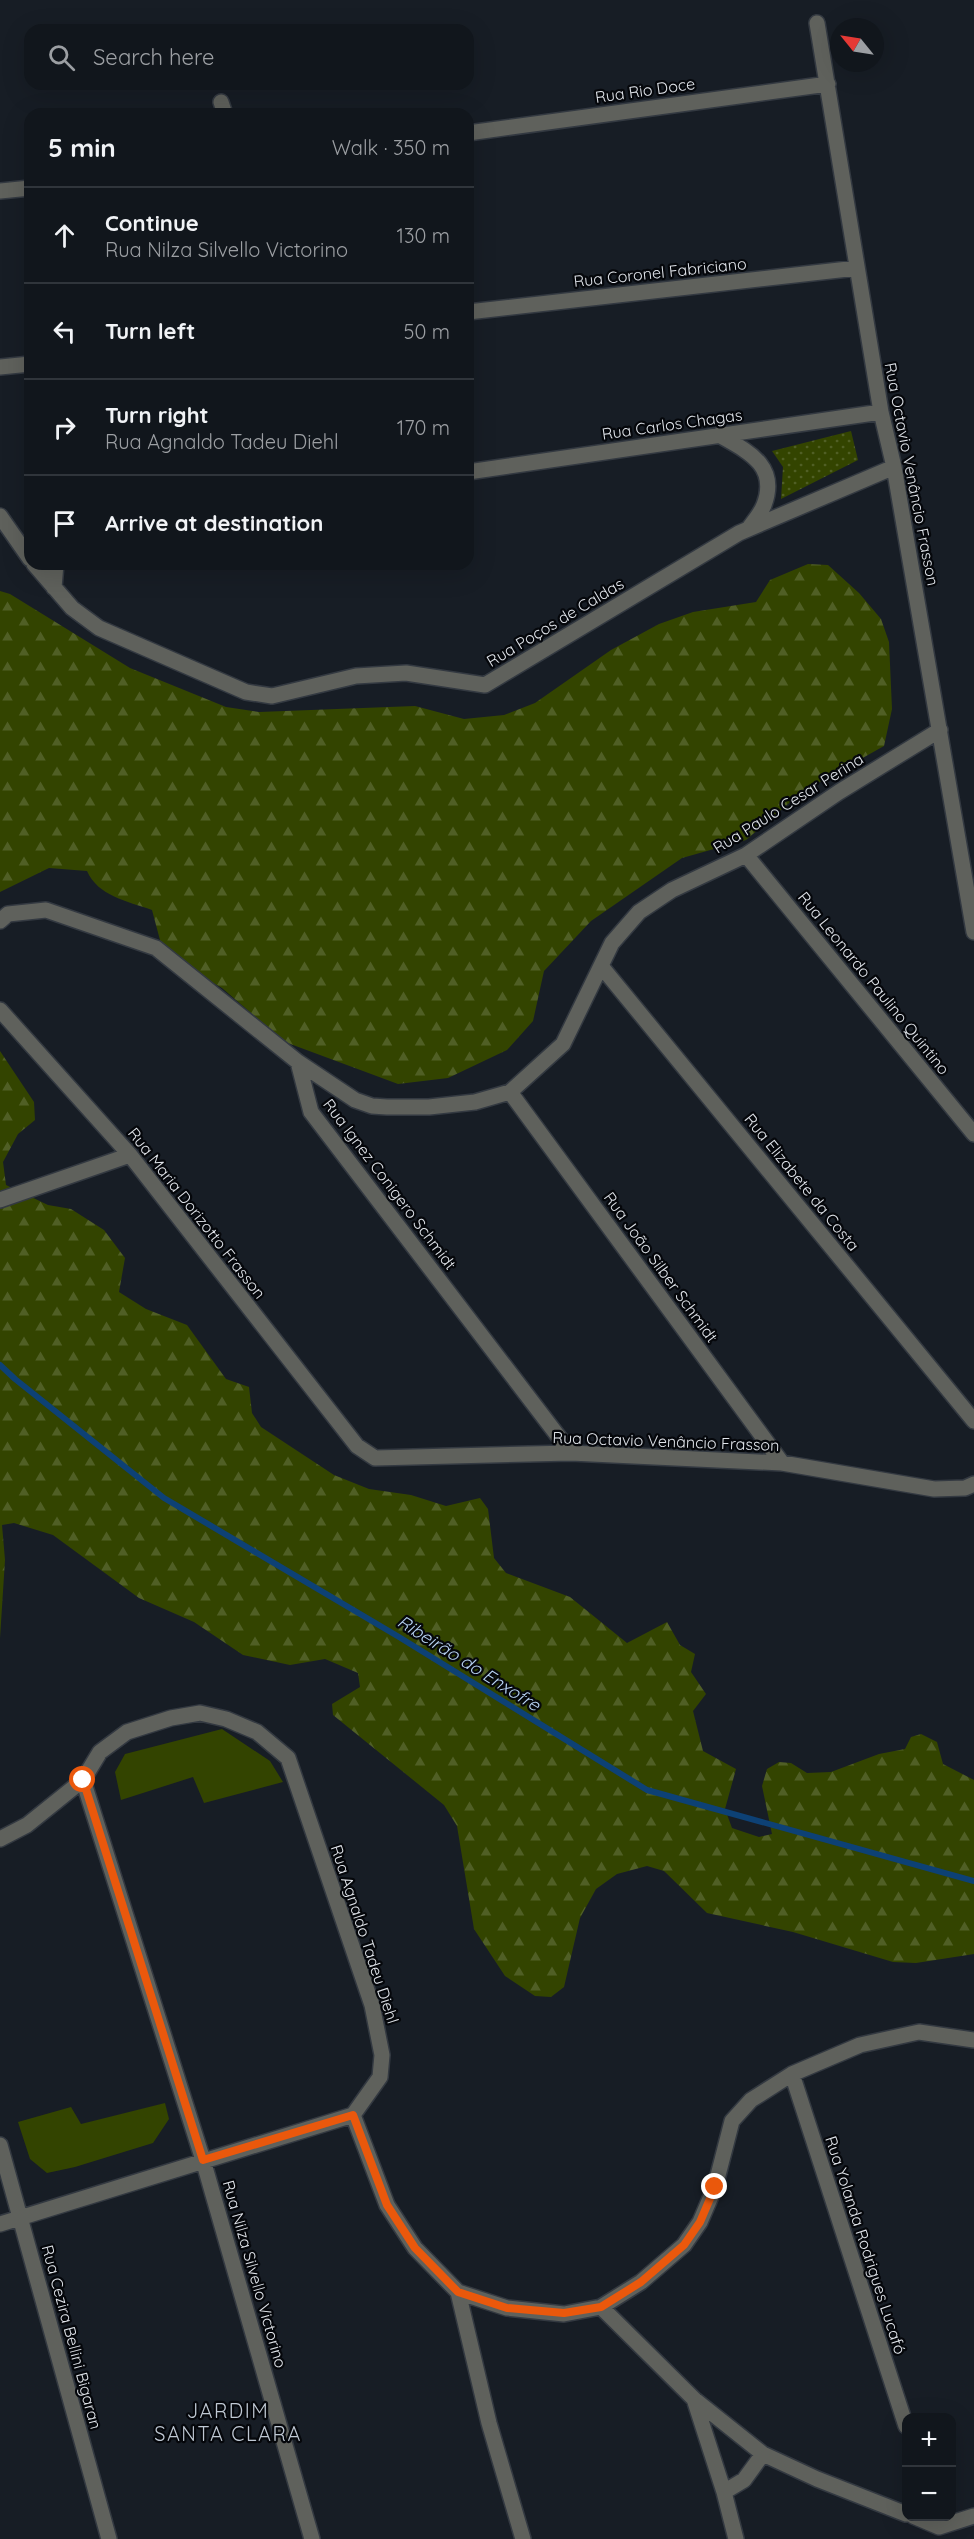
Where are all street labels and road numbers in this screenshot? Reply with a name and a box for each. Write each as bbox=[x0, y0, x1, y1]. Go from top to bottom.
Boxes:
street label: Rua Rio Doce bbox=[594, 73, 696, 107]
street label: Rua Coronel Fabriciano bbox=[573, 253, 747, 291]
street label: Rua Octavio Venâncio Frasson bbox=[881, 361, 943, 587]
street label: Rua Carlos Chagas bbox=[601, 404, 743, 444]
street label: Rua Poços de Caldas bbox=[483, 573, 627, 671]
street label: Rua Paulo Cesar Perina bbox=[709, 749, 867, 857]
street label: Rua Leonardo Paulino Quintino bbox=[794, 887, 954, 1079]
street label: Rua Ignez Conigero Schmidt bbox=[319, 1095, 461, 1273]
street label: Rua Elizabete da Costa bbox=[740, 1109, 864, 1255]
street label: Rua Maria Dorizotto Frasson bbox=[124, 1123, 270, 1303]
street label: Rua João Silber Schmidt bbox=[600, 1188, 722, 1346]
street label: Rua Octavio Venâncio Frasson bbox=[552, 1427, 780, 1455]
street label: Rua Agnaldo Tadeu Diehl bbox=[327, 1842, 403, 2026]
street label: Rua Yolanda Rodrigues Lucafó bbox=[821, 2133, 911, 2357]
street label: Rua Nilza Silvello Victorino bbox=[219, 2178, 291, 2370]
street label: Rua Cezira Bellini Bigaran bbox=[38, 2243, 106, 2431]

